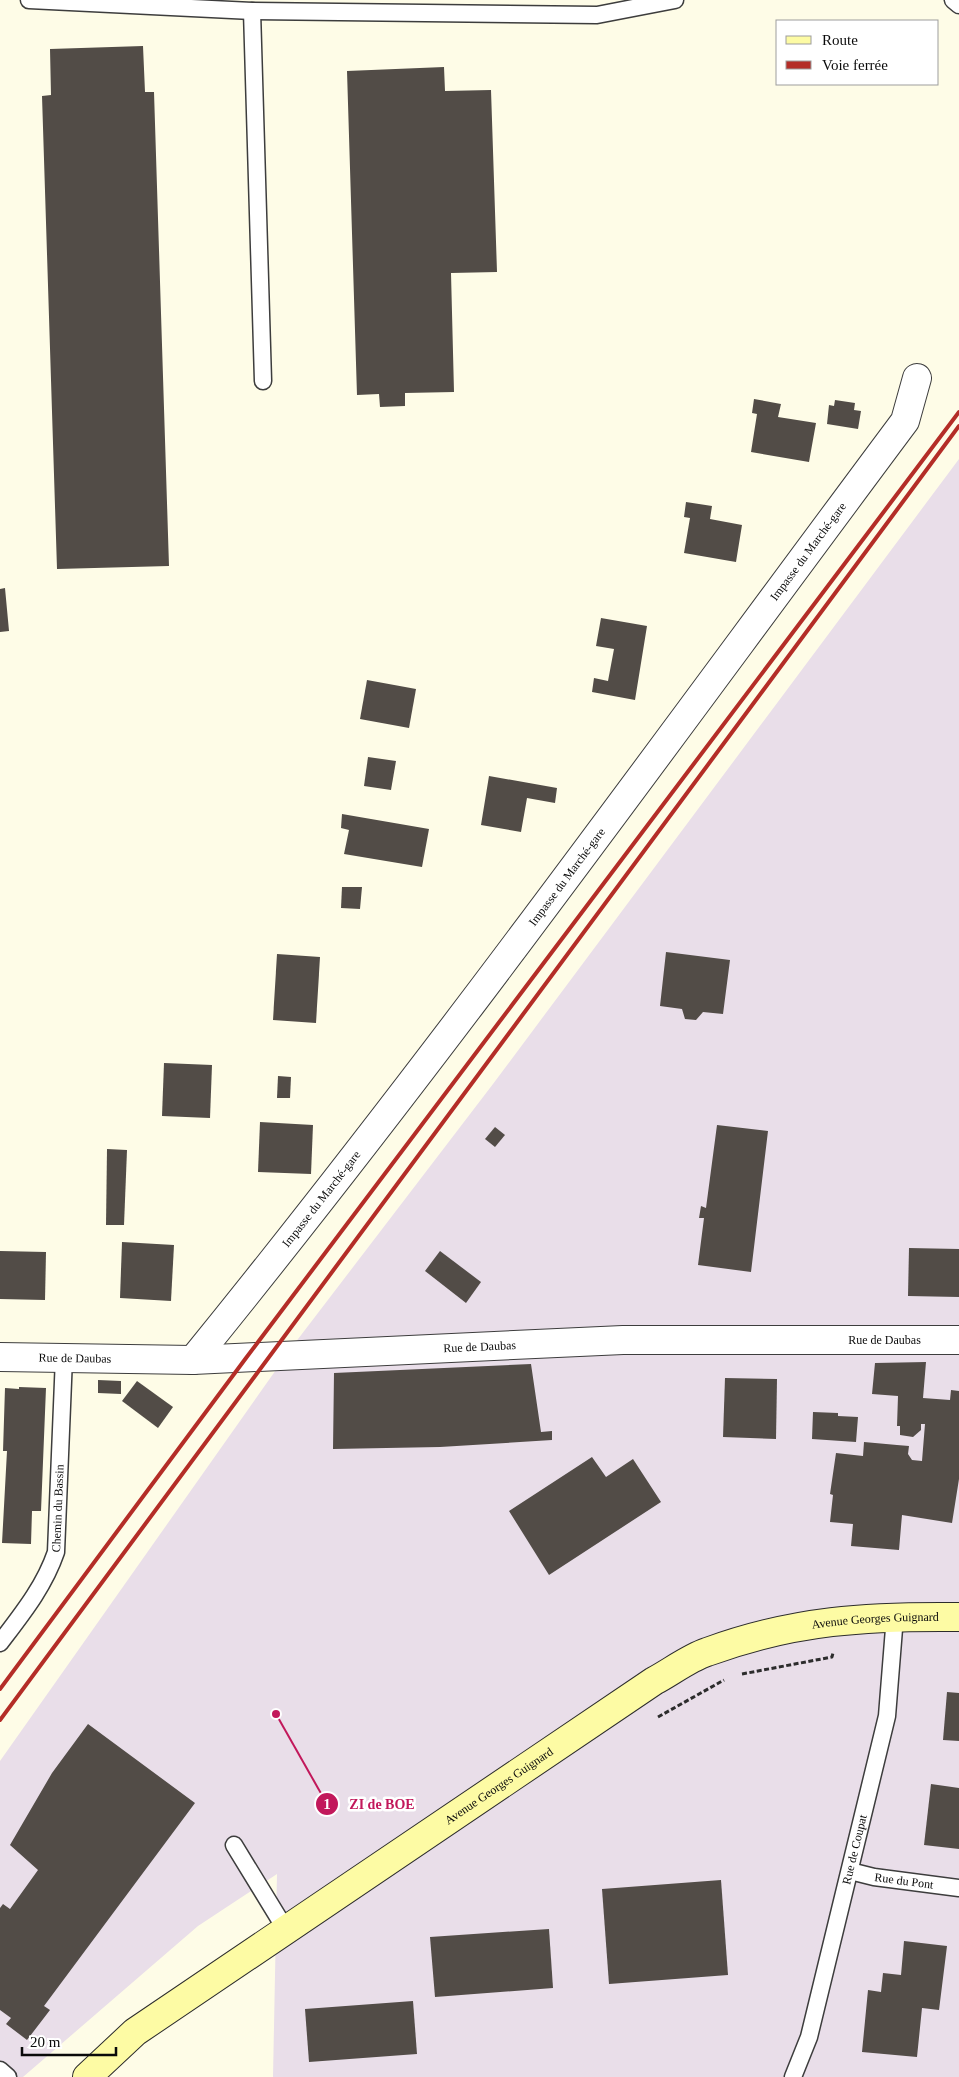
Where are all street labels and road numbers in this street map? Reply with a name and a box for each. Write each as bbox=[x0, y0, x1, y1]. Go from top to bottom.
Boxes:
street label: Impasse du Marché-gare bbox=[767, 500, 849, 603]
street label: Impasse du Marché-gare bbox=[526, 825, 608, 929]
street label: Impasse du Marché-gare bbox=[279, 1148, 363, 1250]
street label: Rue de Daubas bbox=[848, 1333, 921, 1347]
street label: Rue de Daubas bbox=[443, 1338, 517, 1355]
street label: Rue de Daubas bbox=[39, 1351, 112, 1366]
street label: Chemin du Bassin bbox=[49, 1464, 67, 1553]
street label: Avenue Georges Guignard bbox=[811, 1610, 939, 1632]
street label: Avenue Georges Guignard bbox=[442, 1744, 556, 1827]
street label: Rue de Coupat bbox=[839, 1813, 870, 1886]
street label: Rue du Pont bbox=[874, 1870, 935, 1892]

